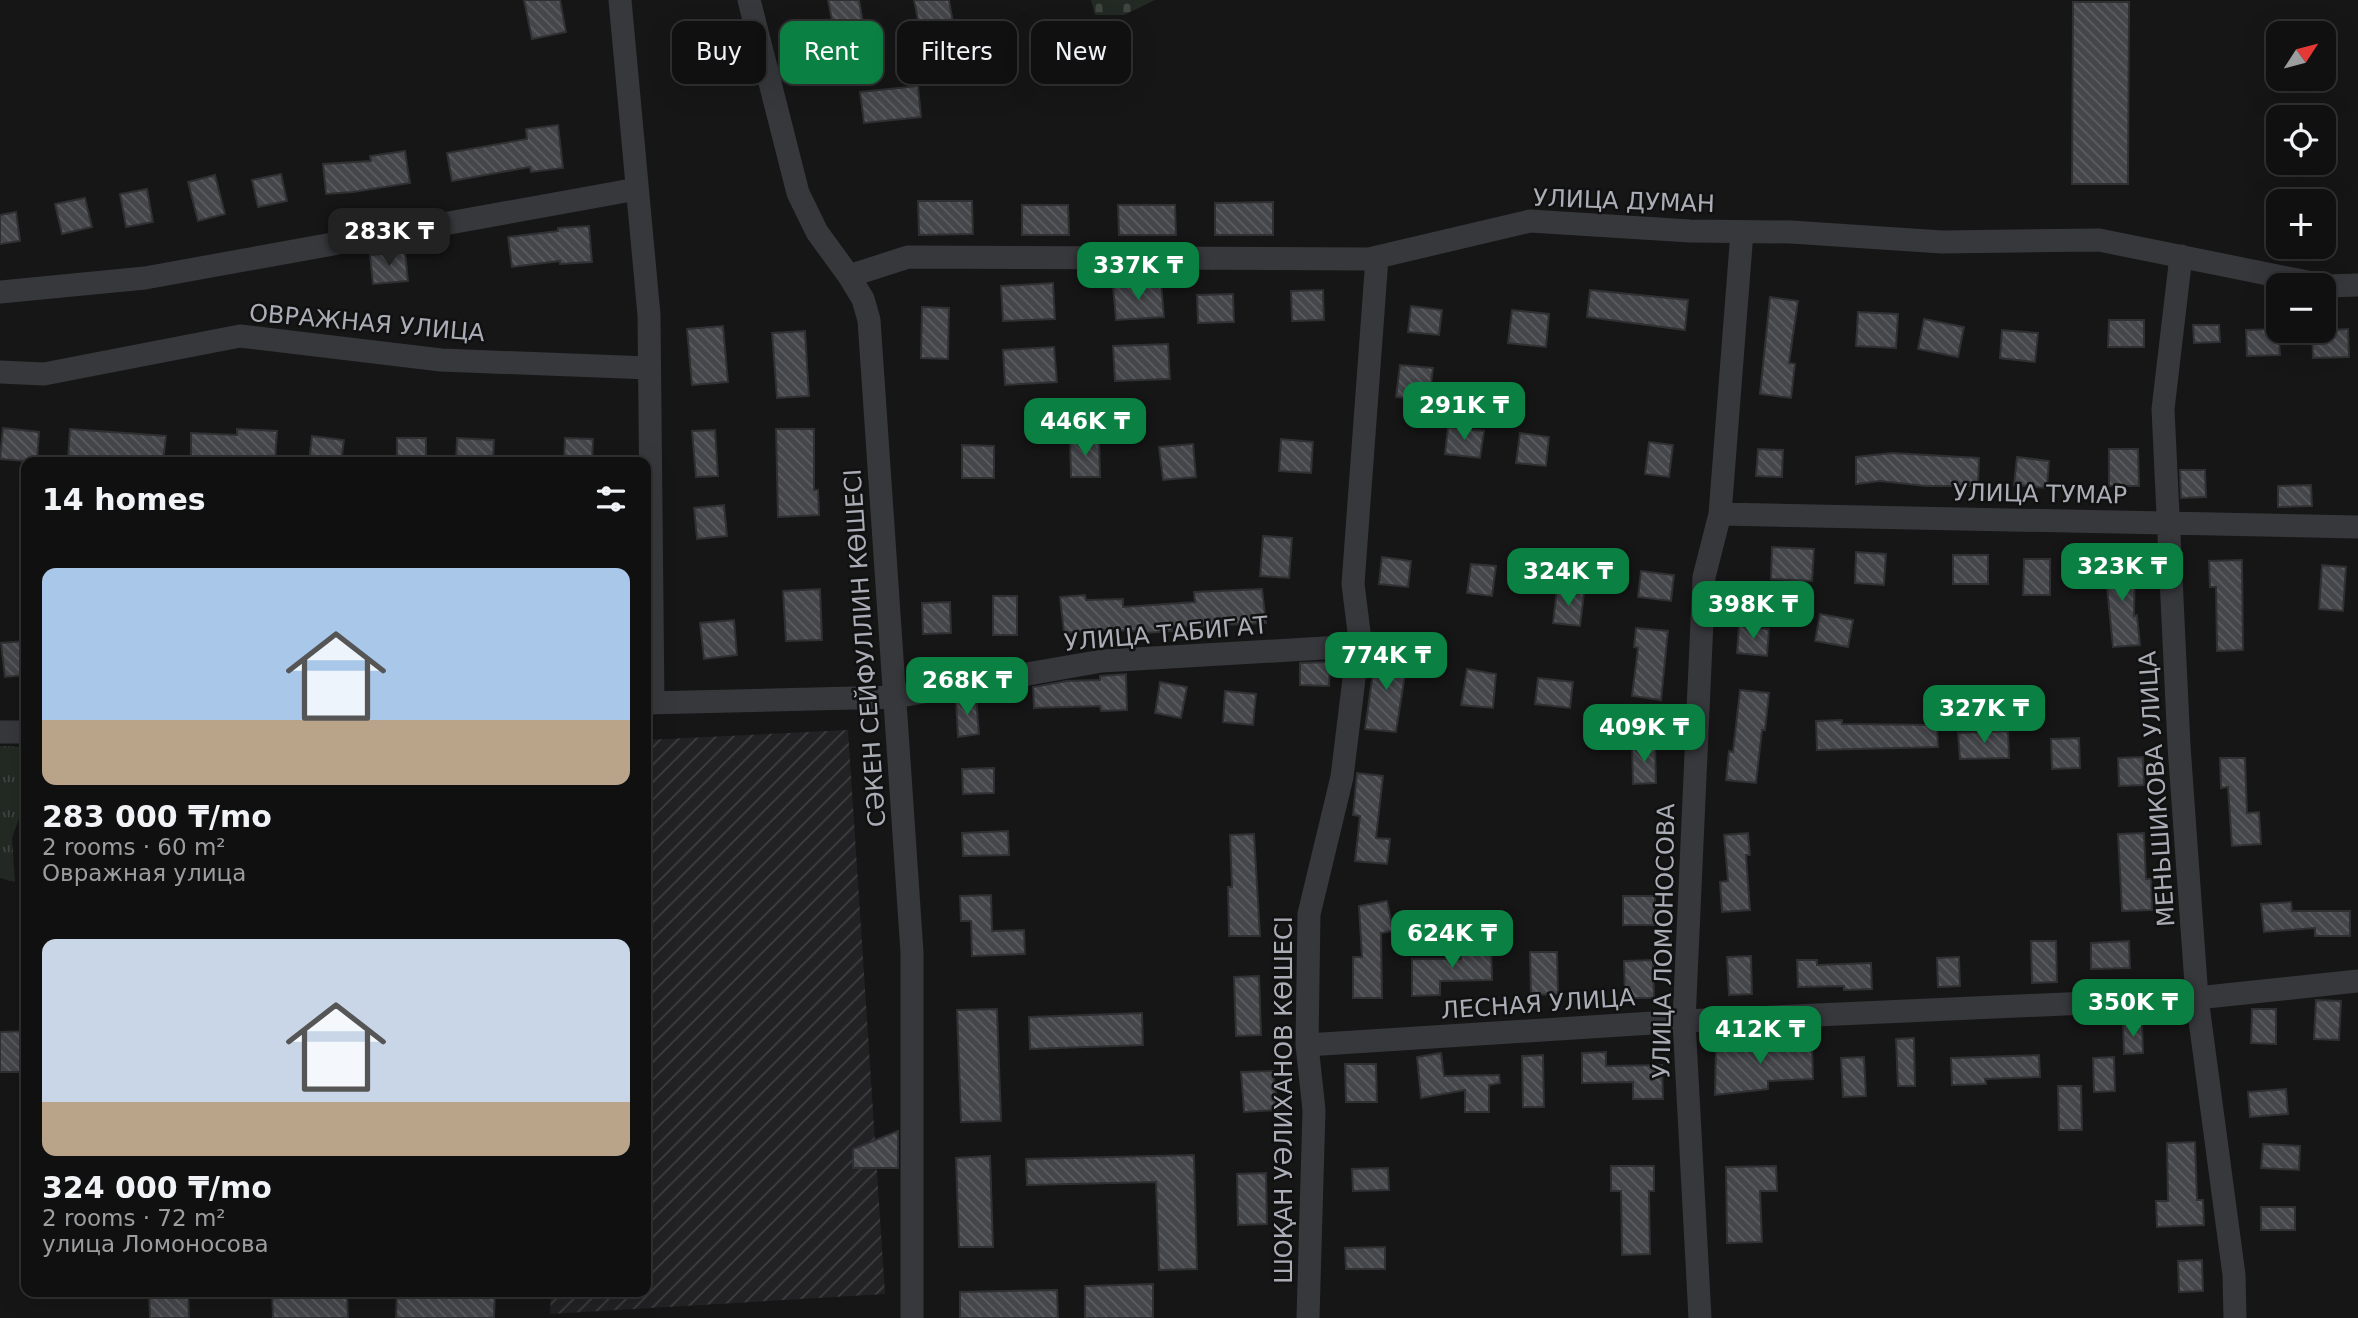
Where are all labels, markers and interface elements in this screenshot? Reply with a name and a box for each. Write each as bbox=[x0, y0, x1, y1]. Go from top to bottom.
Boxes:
chip: Buy bbox=[672, 21, 766, 84]
chip: Rent bbox=[780, 21, 883, 84]
chip: Filters bbox=[897, 21, 1017, 84]
chip: New bbox=[1031, 21, 1131, 84]
north arrow bbox=[2266, 21, 2336, 91]
map controls bbox=[2266, 21, 2336, 343]
button: locate bbox=[2266, 105, 2336, 175]
street label: УЛИЦА ДУМАН bbox=[1533, 184, 1715, 218]
button: + bbox=[2266, 189, 2336, 259]
pin: 283K ₸ bbox=[332, 208, 446, 268]
text: 283K ₸ bbox=[344, 218, 434, 244]
pin: 337K ₸ bbox=[1081, 243, 1195, 302]
text: 337K ₸ bbox=[1093, 252, 1183, 278]
button: − bbox=[2266, 273, 2336, 343]
street label: ОВРАЖНАЯ УЛИЦА bbox=[248, 299, 487, 347]
pin: 291K ₸ bbox=[1407, 382, 1521, 442]
text: 291K ₸ bbox=[1419, 392, 1509, 418]
pin: 446K ₸ bbox=[1028, 398, 1142, 458]
text: 446K ₸ bbox=[1040, 408, 1130, 434]
street label: СӘКЕН СЕЙФУЛЛИН КӨШЕСІ bbox=[838, 468, 891, 828]
street label: УЛИЦА ТУМАР bbox=[1953, 478, 2127, 510]
icon: filters bbox=[592, 480, 630, 518]
text: 14 homes bbox=[42, 482, 206, 517]
pin: 323K ₸ bbox=[2065, 544, 2179, 603]
pin: 324K ₸ bbox=[1511, 548, 1625, 608]
text: 323K ₸ bbox=[2077, 553, 2167, 579]
text: 324K ₸ bbox=[1523, 558, 1613, 584]
pin: 398K ₸ bbox=[1696, 582, 1810, 641]
text: 398K ₸ bbox=[1708, 591, 1798, 617]
street label: УЛИЦА ТАБИГАТ bbox=[1063, 611, 1269, 657]
icon: home bbox=[273, 613, 399, 739]
pin: 774K ₸ bbox=[1329, 632, 1443, 692]
text: 774K ₸ bbox=[1341, 642, 1431, 668]
street label: МЕНЬШИКОВА УЛИЦА bbox=[2133, 650, 2181, 928]
pin: 268K ₸ bbox=[910, 658, 1024, 717]
text: 268K ₸ bbox=[922, 667, 1012, 693]
pin: 327K ₸ bbox=[1927, 686, 2041, 745]
text: 327K ₸ bbox=[1939, 695, 2029, 721]
pin: 409K ₸ bbox=[1587, 704, 1701, 764]
text: 409K ₸ bbox=[1599, 714, 1689, 740]
text: 283 000 ₸/mo bbox=[42, 799, 272, 834]
street label: УЛИЦА ЛОМОНОСОВА bbox=[1648, 803, 1680, 1079]
text: 2 rooms · 60 m² bbox=[42, 834, 226, 860]
text: Овражная улица bbox=[42, 860, 246, 886]
pin: 624K ₸ bbox=[1395, 911, 1509, 970]
street label: ШОҚАН УӘЛИХАНОВ КӨШЕСІ bbox=[1270, 916, 1298, 1284]
text: 624K ₸ bbox=[1407, 920, 1497, 946]
pin: 350K ₸ bbox=[2076, 979, 2190, 1039]
street label: ЛЕСНАЯ УЛИЦА bbox=[1440, 983, 1637, 1025]
icon: home bbox=[273, 984, 399, 1110]
text: 350K ₸ bbox=[2088, 989, 2178, 1015]
pin: 412K ₸ bbox=[1703, 1006, 1817, 1066]
text: 412K ₸ bbox=[1715, 1016, 1805, 1042]
text: 324 000 ₸/mo bbox=[42, 1170, 272, 1205]
text: 2 rooms · 72 m² bbox=[42, 1205, 226, 1231]
text: улица Ломоносова bbox=[42, 1231, 269, 1257]

